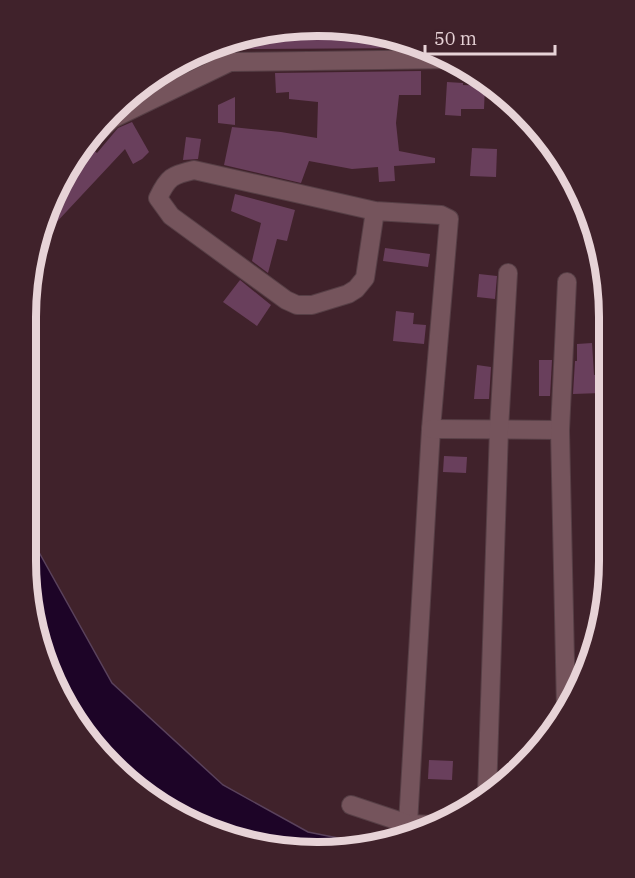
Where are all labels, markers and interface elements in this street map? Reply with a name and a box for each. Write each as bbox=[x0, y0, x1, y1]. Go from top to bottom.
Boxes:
scale bar bbox=[425, 18, 556, 56]
text: 50 m bbox=[434, 27, 477, 50]

